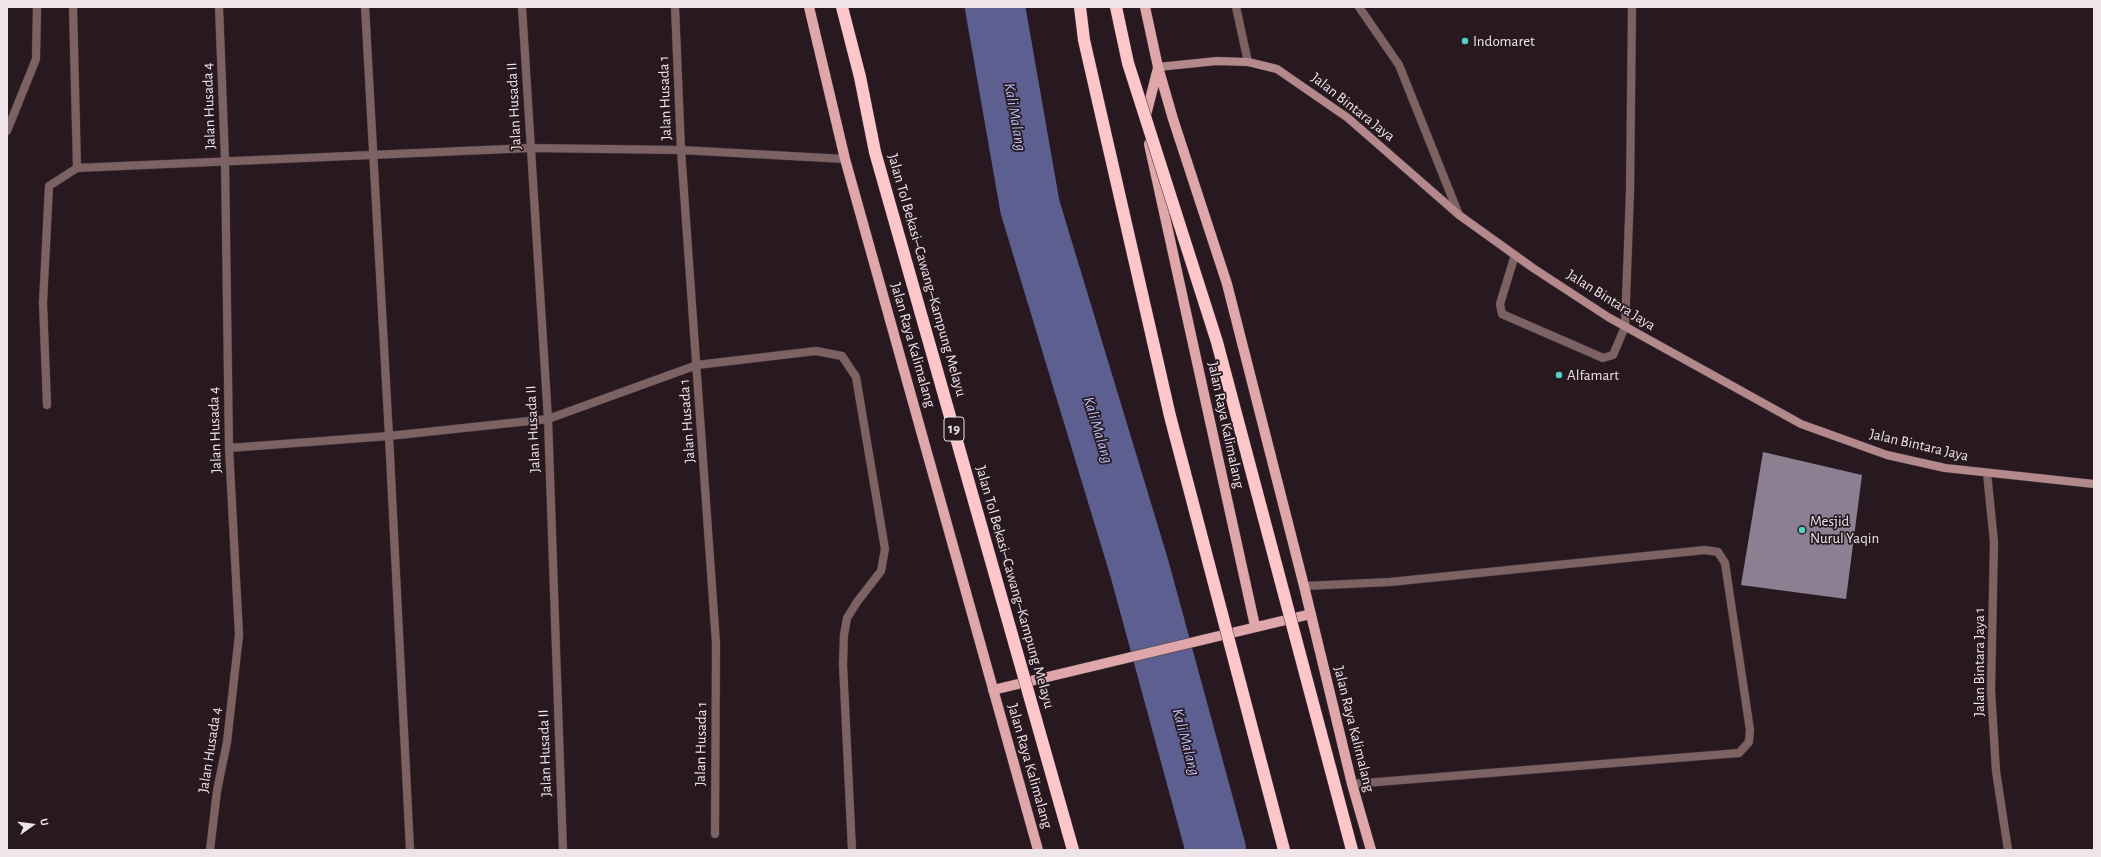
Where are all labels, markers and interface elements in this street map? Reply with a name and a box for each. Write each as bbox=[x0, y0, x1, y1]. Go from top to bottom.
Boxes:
place label: Indomaret bbox=[1473, 32, 1535, 50]
marker: Indomaret bbox=[1460, 36, 1470, 46]
street label: Jalan Husada 1 bbox=[655, 55, 675, 141]
street label: Jalan Husada 4 bbox=[198, 62, 220, 150]
street label: Jalan Husada II bbox=[503, 62, 525, 150]
street label: Jalan Bintara Jaya bbox=[1308, 69, 1398, 145]
water label: Kali Malang bbox=[1000, 81, 1030, 153]
street label: Jalan Tol Bekasi–Cawang–Kampung Melayu bbox=[884, 151, 970, 399]
street label: Jalan Bintara Jaya bbox=[1563, 266, 1659, 334]
street label: Jalan Raya Kalimalang bbox=[887, 280, 939, 410]
street label: Jalan Raya Kalimalang bbox=[1204, 360, 1248, 490]
place label: Alfamart bbox=[1567, 366, 1619, 384]
marker: Alfamart bbox=[1554, 370, 1564, 380]
street label: Jalan Husada 1 bbox=[675, 378, 699, 464]
street label: Jalan Husada II bbox=[522, 385, 544, 473]
street label: Jalan Husada 4 bbox=[204, 386, 226, 474]
water label: Kali Malang bbox=[1079, 394, 1117, 466]
road number: 19 bbox=[944, 417, 964, 441]
street label: Jalan Bintara Jaya bbox=[1868, 425, 1970, 465]
street label: Jalan Tol Bekasi–Cawang–Kampung Melayu bbox=[972, 463, 1058, 711]
place label: Mesjid Nurul Yaqin bbox=[1810, 512, 1879, 547]
marker: Mesjid Nurul Yaqin bbox=[1797, 525, 1807, 535]
street label: Jalan Bintara Jaya 1 bbox=[1970, 608, 1988, 716]
street label: Jalan Raya Kalimalang bbox=[1330, 664, 1378, 794]
street label: Jalan Raya Kalimalang bbox=[1004, 701, 1056, 831]
street label: Jalan Husada 1 bbox=[691, 702, 711, 786]
street label: Jalan Husada 4 bbox=[194, 706, 226, 794]
water label: Kali Malang bbox=[1168, 706, 1204, 778]
street label: Jalan Husada II bbox=[534, 709, 556, 797]
north arrow bbox=[12, 805, 52, 845]
text: U bbox=[38, 817, 50, 827]

